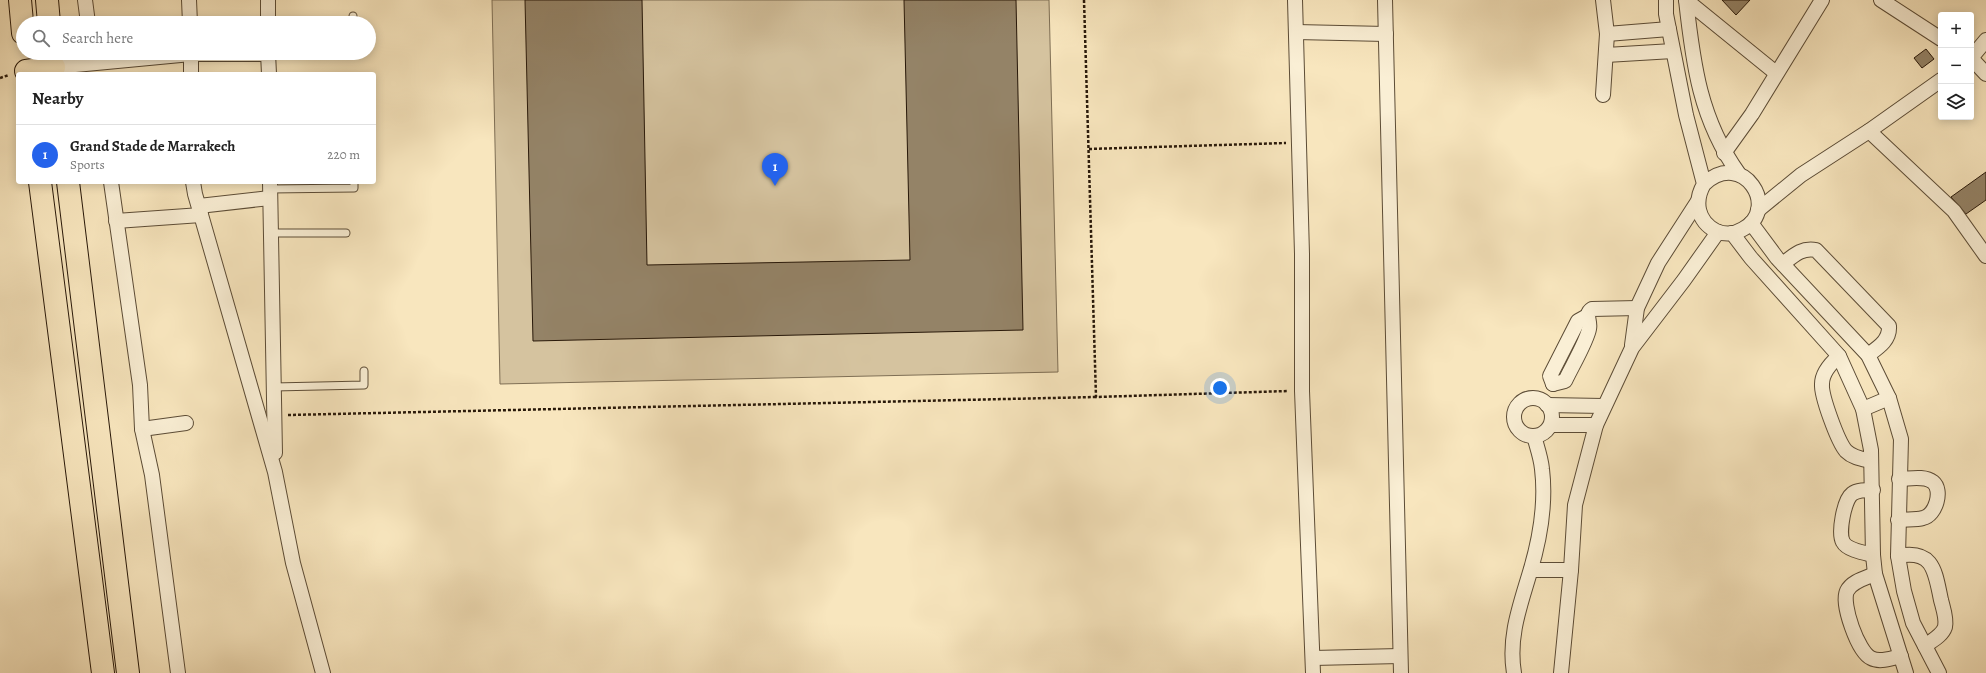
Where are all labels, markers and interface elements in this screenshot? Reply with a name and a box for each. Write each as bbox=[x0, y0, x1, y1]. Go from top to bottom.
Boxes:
map controls bbox=[1938, 12, 1974, 120]
button: + bbox=[1938, 12, 1974, 48]
search box bbox=[16, 16, 376, 60]
icon: search bbox=[30, 27, 52, 49]
text: Search here bbox=[62, 28, 133, 48]
button: − bbox=[1938, 48, 1974, 84]
button: layers bbox=[1938, 84, 1974, 120]
text: Nearby bbox=[32, 87, 83, 110]
text: Grand Stade de Marrakech bbox=[70, 136, 235, 156]
text: 1 bbox=[43, 146, 47, 163]
text: 220 m bbox=[327, 146, 360, 163]
pin: 1 bbox=[762, 153, 788, 186]
text: Sports bbox=[70, 156, 105, 173]
your location bbox=[1210, 378, 1230, 398]

